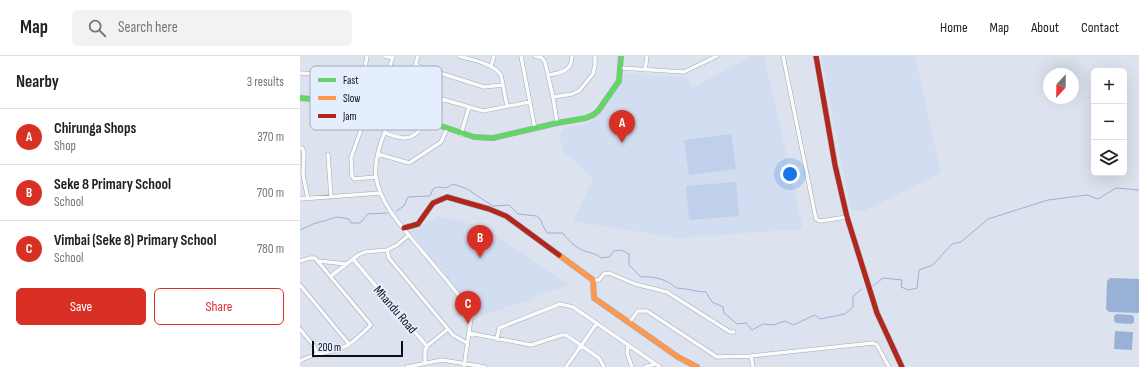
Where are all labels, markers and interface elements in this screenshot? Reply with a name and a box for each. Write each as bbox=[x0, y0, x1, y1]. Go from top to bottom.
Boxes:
search box bbox=[72, 10, 352, 46]
text: Map bbox=[20, 16, 48, 39]
icon: search bbox=[86, 17, 108, 39]
text: Search here bbox=[118, 18, 178, 37]
text: Home bbox=[940, 19, 968, 36]
text: Map bbox=[990, 19, 1009, 36]
text: About bbox=[1031, 19, 1059, 36]
text: Contact bbox=[1081, 19, 1119, 36]
legend bbox=[310, 66, 442, 130]
north arrow bbox=[1043, 68, 1079, 104]
map controls bbox=[1091, 68, 1127, 176]
button: + bbox=[1091, 68, 1127, 104]
text: Nearby bbox=[16, 72, 59, 92]
text: 3 results bbox=[247, 74, 284, 90]
text: Fast bbox=[343, 74, 359, 87]
text: Slow bbox=[343, 92, 360, 105]
button: − bbox=[1091, 104, 1127, 140]
text: Jam bbox=[342, 110, 357, 123]
pin: A bbox=[609, 110, 635, 143]
text: Chirunga Shops bbox=[54, 119, 136, 138]
text: A bbox=[26, 129, 32, 145]
text: 370 m bbox=[257, 129, 284, 145]
text: Shop bbox=[54, 138, 76, 154]
button: layers bbox=[1091, 140, 1127, 176]
your location bbox=[780, 164, 800, 184]
text: Seke 8 Primary School bbox=[54, 175, 171, 194]
text: B bbox=[26, 185, 32, 201]
text: 700 m bbox=[257, 185, 284, 201]
text: School bbox=[54, 194, 84, 210]
pin: B bbox=[467, 225, 493, 258]
text: Vimbai (Seke 8) Primary School bbox=[54, 231, 216, 250]
text: C bbox=[26, 241, 32, 257]
text: 780 m bbox=[257, 241, 284, 257]
text: School bbox=[54, 250, 84, 266]
street label: Mhandu Road bbox=[370, 282, 420, 337]
button: Save bbox=[16, 288, 146, 325]
button: Share bbox=[154, 288, 284, 325]
pin: C bbox=[455, 291, 481, 324]
scale bar bbox=[312, 339, 403, 358]
text: 200 m bbox=[318, 341, 341, 354]

